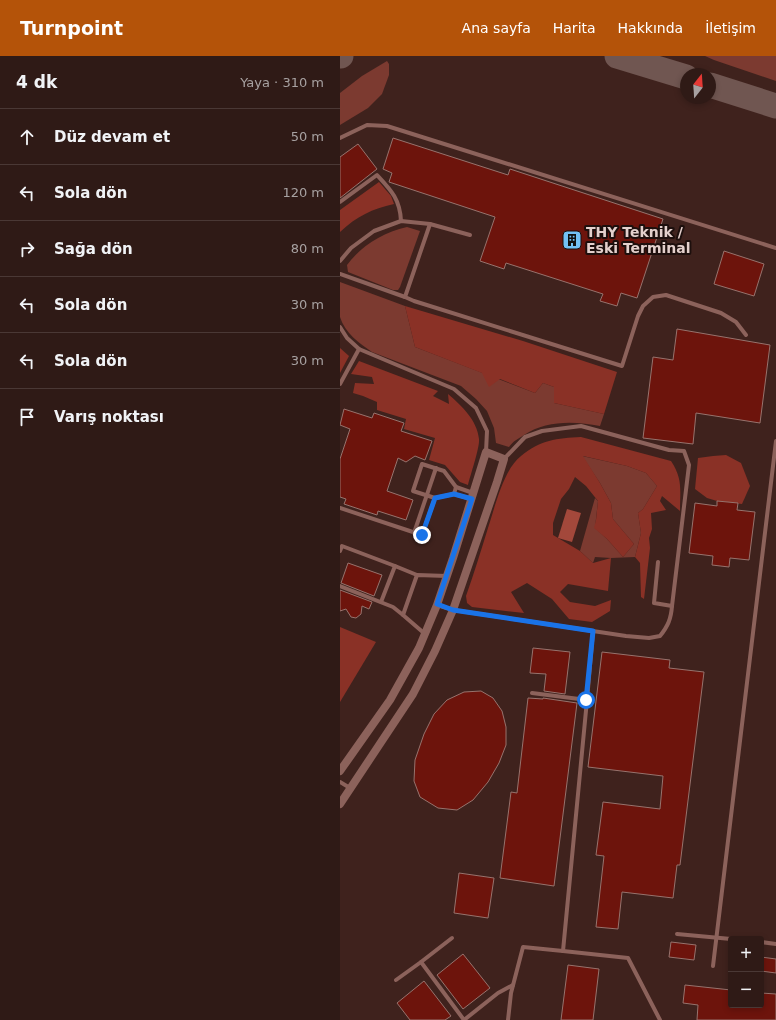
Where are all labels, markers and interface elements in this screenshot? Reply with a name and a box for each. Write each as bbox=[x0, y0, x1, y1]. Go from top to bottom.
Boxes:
text: Turnpoint bbox=[20, 17, 123, 39]
text: Ana sayfa bbox=[462, 20, 531, 36]
text: Harita bbox=[553, 20, 596, 36]
text: Hakkında bbox=[618, 20, 683, 36]
text: İletişim bbox=[705, 20, 756, 36]
north arrow bbox=[680, 68, 716, 104]
text: 4 dk bbox=[16, 72, 57, 92]
text: Yaya · 310 m bbox=[240, 75, 324, 90]
icon: ahead bbox=[16, 126, 38, 148]
text: Düz devam et bbox=[54, 128, 170, 146]
text: 50 m bbox=[291, 129, 324, 144]
icon: left bbox=[16, 182, 38, 204]
text: Sola dön bbox=[54, 184, 127, 202]
text: 120 m bbox=[282, 185, 324, 200]
place label: THY Teknik / Eski Terminal bbox=[586, 224, 691, 256]
building icon: THY Teknik / Eski Terminal bbox=[561, 229, 583, 251]
icon: right bbox=[16, 238, 38, 260]
text: Sağa dön bbox=[54, 240, 133, 258]
text: 80 m bbox=[291, 241, 324, 256]
icon: left bbox=[16, 294, 38, 316]
text: Sola dön bbox=[54, 296, 127, 314]
text: 30 m bbox=[291, 297, 324, 312]
icon: left bbox=[16, 350, 38, 372]
text: Sola dön bbox=[54, 352, 127, 370]
text: 30 m bbox=[291, 353, 324, 368]
icon: arrive bbox=[16, 406, 38, 428]
text: Varış noktası bbox=[54, 408, 164, 426]
route end bbox=[413, 526, 431, 544]
route start bbox=[577, 691, 595, 709]
map controls bbox=[728, 936, 764, 1008]
button: + bbox=[728, 936, 764, 972]
button: − bbox=[728, 972, 764, 1008]

